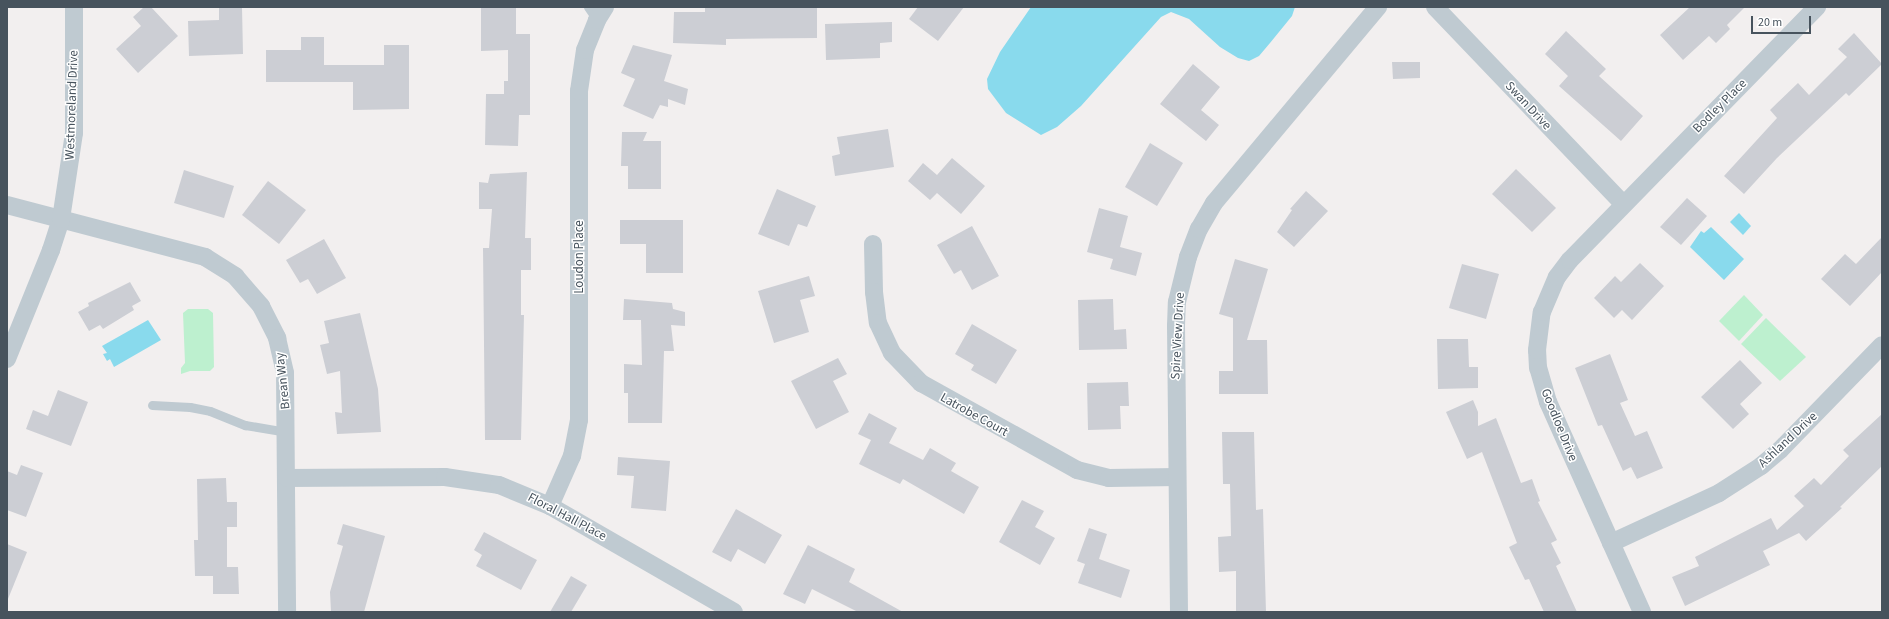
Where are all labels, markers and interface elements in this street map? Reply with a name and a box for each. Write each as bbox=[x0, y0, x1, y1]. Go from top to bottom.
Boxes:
scale bar bbox=[1753, 8, 1813, 34]
text: 20 m bbox=[1758, 14, 1782, 31]
street label: Westmoreland Drive bbox=[62, 50, 82, 160]
street label: Bodley Place bbox=[1690, 76, 1750, 136]
street label: Swan Drive bbox=[1502, 79, 1554, 133]
street label: Loudon Place bbox=[571, 220, 587, 294]
street label: Spire View Drive bbox=[1168, 292, 1188, 380]
street label: Brean Way bbox=[272, 352, 294, 410]
street label: Goodloe Drive bbox=[1537, 386, 1581, 464]
street label: Latrobe Court bbox=[937, 390, 1011, 440]
street label: Ashland Drive bbox=[1755, 409, 1821, 471]
street label: Floral Hall Place bbox=[525, 490, 609, 544]

